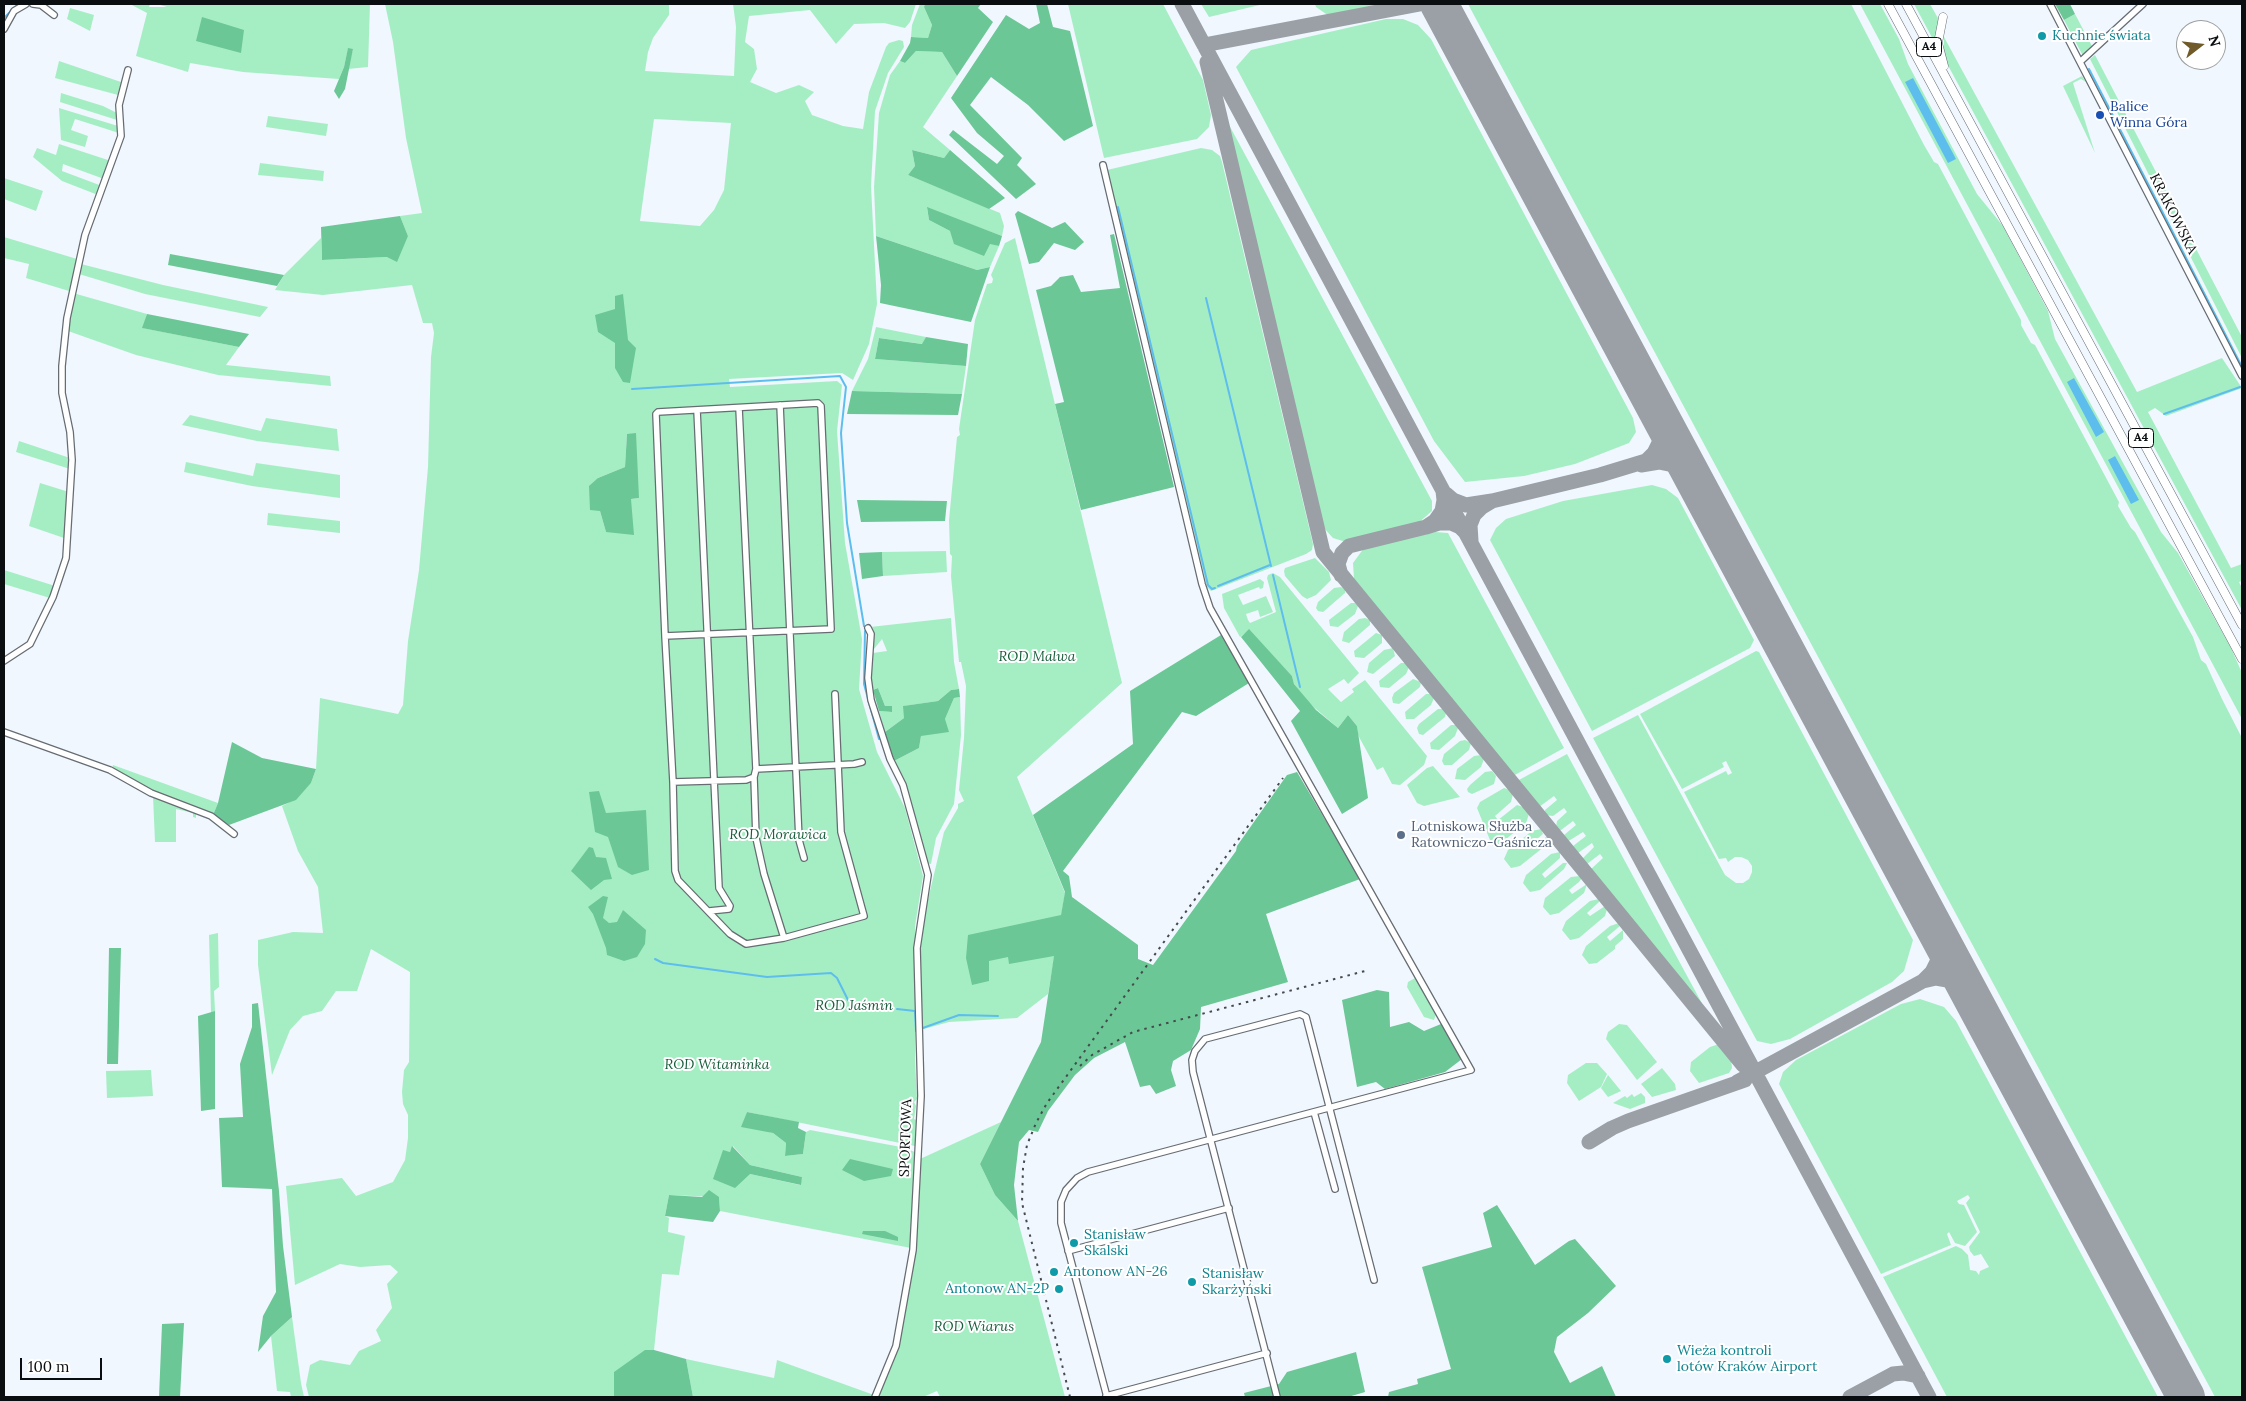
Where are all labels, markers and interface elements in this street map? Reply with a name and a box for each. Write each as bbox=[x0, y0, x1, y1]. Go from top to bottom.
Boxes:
north arrow bbox=[2176, 20, 2226, 70]
place label: Kuchnie świata bbox=[2052, 28, 2151, 44]
marker: Kuchnie świata bbox=[2036, 30, 2048, 42]
text: N bbox=[2204, 33, 2225, 49]
road number: A4 bbox=[1916, 38, 1942, 56]
place label: Balice Winna Góra bbox=[2110, 99, 2188, 132]
marker: Balice Winna Góra bbox=[2094, 109, 2106, 121]
street label: KRAKOWSKA bbox=[2146, 171, 2200, 257]
road number: A4 bbox=[2128, 428, 2154, 448]
park label: ROD Malwa bbox=[999, 649, 1075, 665]
place label: Lotniskowa Służba Ratowniczo-Gaśnicza bbox=[1411, 819, 1552, 852]
park label: ROD Morawica bbox=[729, 827, 827, 843]
marker: Lotniskowa Służba Ratowniczo-Gaśnicza bbox=[1395, 829, 1407, 841]
park label: ROD Jaśmin bbox=[815, 998, 893, 1014]
park label: ROD Witaminka bbox=[664, 1057, 770, 1073]
street label: SPORTOWA bbox=[896, 1099, 916, 1177]
place label: Stanisław Skalski bbox=[1084, 1227, 1146, 1260]
marker: Stanisław Skalski bbox=[1068, 1237, 1080, 1249]
place label: Antonow AN-26 bbox=[1064, 1264, 1167, 1280]
marker: Antonow AN-26 bbox=[1048, 1266, 1060, 1278]
place label: Stanisław Skarżyński bbox=[1202, 1266, 1272, 1298]
marker: Stanisław Skarżyński bbox=[1186, 1276, 1198, 1288]
place label: Antonow AN-2P bbox=[945, 1281, 1049, 1297]
marker: Antonow AN-2P bbox=[1053, 1283, 1065, 1295]
park label: ROD Wiarus bbox=[934, 1319, 1014, 1335]
place label: Wieża kontroli lotów Kraków Airport bbox=[1677, 1343, 1817, 1375]
scale bar bbox=[22, 1348, 105, 1380]
marker: Wieża kontroli lotów Kraków Airport bbox=[1661, 1353, 1673, 1365]
text: 100 m bbox=[28, 1357, 69, 1376]

